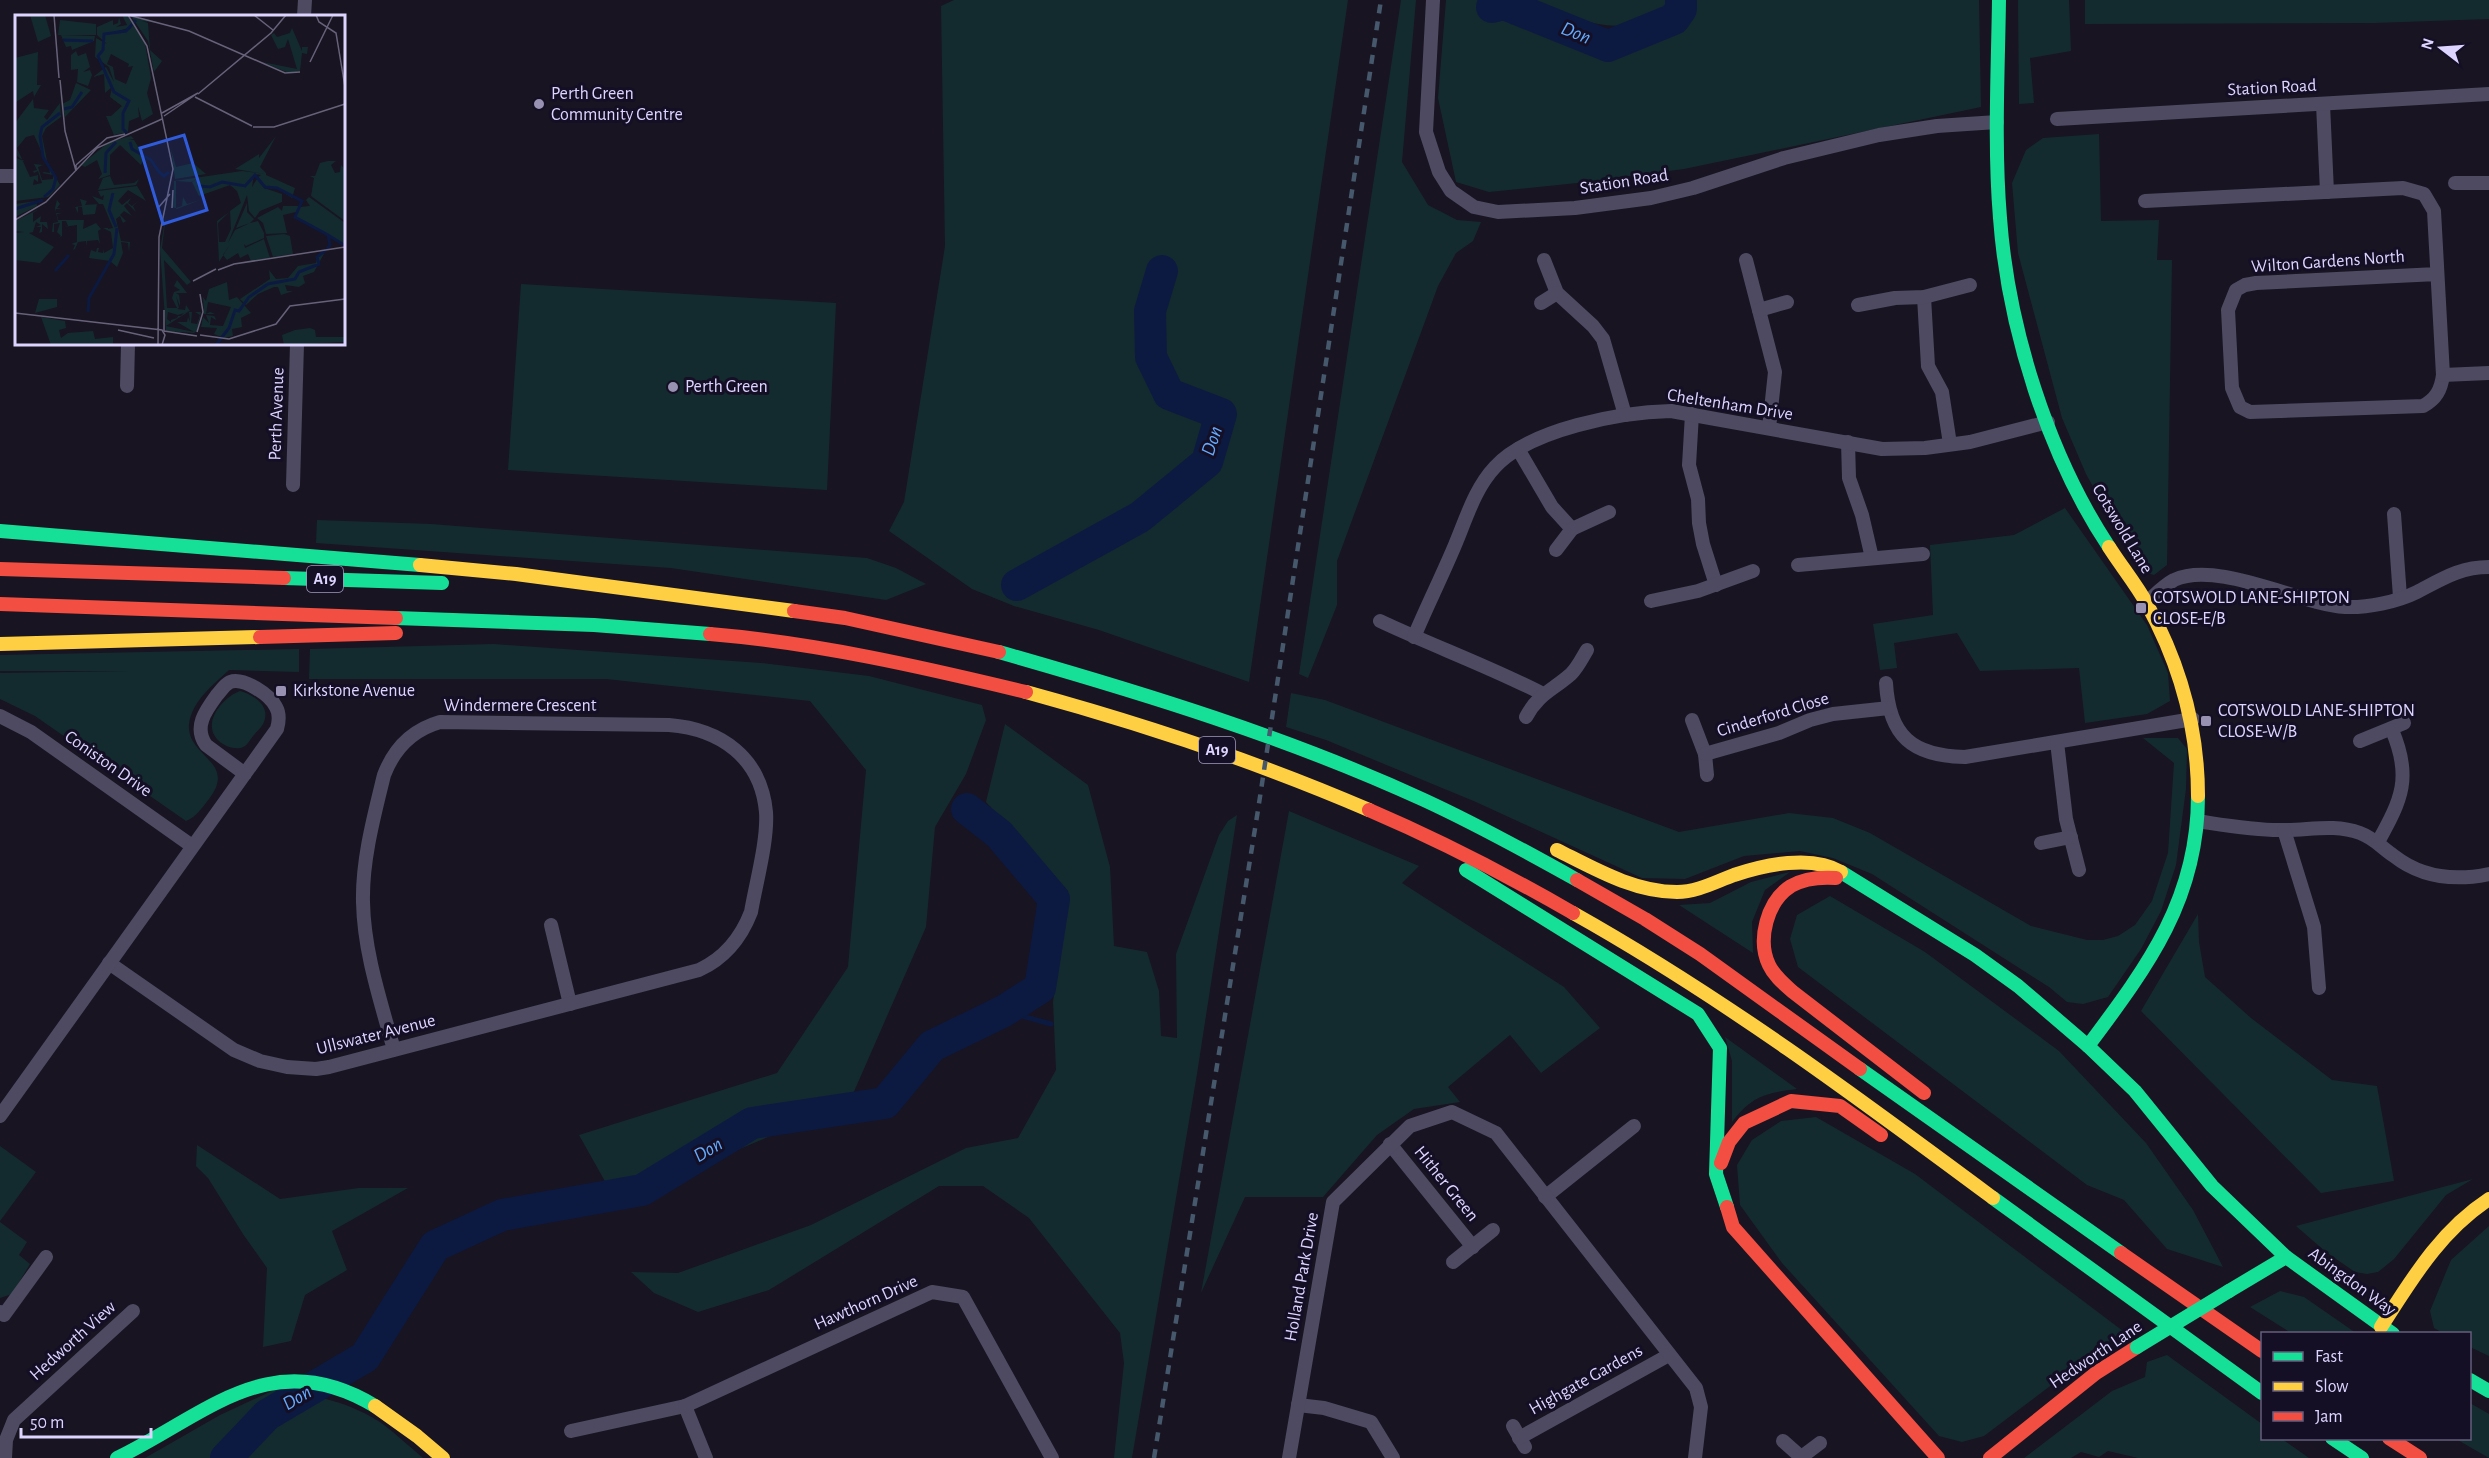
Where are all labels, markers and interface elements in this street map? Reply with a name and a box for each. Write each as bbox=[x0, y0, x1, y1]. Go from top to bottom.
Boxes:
inset map bbox=[15, 15, 345, 345]
water label: Don bbox=[1558, 18, 1594, 48]
north arrow bbox=[2411, 18, 2471, 78]
text: N bbox=[2418, 36, 2437, 52]
street label: Station Road bbox=[2227, 77, 2317, 99]
place label: Perth Green Community Centre bbox=[551, 85, 683, 124]
marker: Perth Green Community Centre bbox=[532, 97, 546, 111]
street label: Station Road bbox=[1578, 166, 1670, 198]
street label: Wilton Gardens North bbox=[2251, 248, 2405, 276]
street label: Perth Avenue bbox=[266, 367, 288, 461]
place label: Perth Green bbox=[685, 378, 768, 396]
marker: Perth Green bbox=[666, 380, 680, 394]
street label: Cheltenham Drive bbox=[1666, 386, 1794, 424]
water label: Don bbox=[1198, 424, 1226, 458]
street label: Cotswold Lane bbox=[2088, 481, 2156, 577]
road number: A19 bbox=[307, 566, 343, 592]
place label: COTSWOLD LANE-SHIPTON CLOSE-E/B bbox=[2153, 589, 2350, 628]
marker: COTSWOLD LANE-SHIPTON CLOSE-E/B bbox=[2134, 601, 2148, 615]
place label: Kirkstone Avenue bbox=[293, 682, 415, 700]
marker: Kirkstone Avenue bbox=[274, 684, 288, 698]
street label: Cinderford Close bbox=[1715, 689, 1831, 741]
street label: Windermere Crescent bbox=[444, 697, 597, 715]
place label: COTSWOLD LANE-SHIPTON CLOSE-W/B bbox=[2218, 702, 2415, 741]
marker: COTSWOLD LANE-SHIPTON CLOSE-W/B bbox=[2199, 714, 2213, 728]
street label: Coniston Drive bbox=[61, 727, 155, 801]
road number: A19 bbox=[1199, 737, 1235, 763]
street label: Ullswater Avenue bbox=[315, 1012, 437, 1058]
water label: Don bbox=[690, 1134, 726, 1166]
street label: Hither Green bbox=[1410, 1143, 1482, 1225]
street label: Holland Park Drive bbox=[1282, 1211, 1322, 1343]
street label: Abingdon Way bbox=[2305, 1244, 2399, 1320]
street label: Hawthorn Drive bbox=[811, 1272, 921, 1334]
street label: Hedworth View bbox=[27, 1298, 119, 1384]
street label: Hedworth Lane bbox=[2047, 1318, 2145, 1392]
legend bbox=[2261, 1332, 2471, 1440]
street label: Highgate Gardens bbox=[1526, 1341, 1646, 1419]
text: Fast bbox=[2315, 1348, 2343, 1366]
text: Slow bbox=[2315, 1378, 2348, 1396]
water label: Don bbox=[279, 1382, 315, 1414]
scale bar bbox=[21, 1401, 152, 1439]
text: Jam bbox=[2315, 1408, 2343, 1426]
text: 50 m bbox=[30, 1414, 64, 1432]

